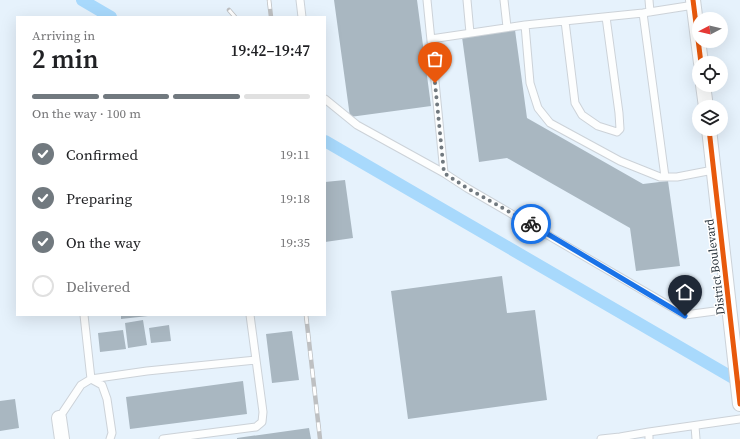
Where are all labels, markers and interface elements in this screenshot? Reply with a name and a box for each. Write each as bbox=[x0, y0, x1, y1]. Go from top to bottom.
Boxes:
north arrow bbox=[692, 12, 728, 48]
map controls bbox=[692, 12, 728, 136]
text: Arriving in bbox=[32, 27, 95, 44]
text: 19:42–19:47 bbox=[231, 40, 310, 61]
text: 2 min bbox=[32, 41, 99, 77]
pin bbox=[418, 42, 452, 83]
icon: bag bbox=[424, 48, 446, 70]
button: locate bbox=[692, 56, 728, 92]
button: layers bbox=[692, 100, 728, 136]
text: On the way · 100 m bbox=[32, 105, 141, 122]
icon: check bbox=[32, 143, 54, 165]
text: Confirmed bbox=[66, 144, 138, 165]
text: 19:11 bbox=[280, 146, 310, 163]
icon: check bbox=[32, 187, 54, 209]
text: Preparing bbox=[66, 188, 132, 209]
text: 19:18 bbox=[280, 190, 310, 207]
courier bbox=[511, 204, 551, 244]
icon: bike bbox=[520, 213, 542, 235]
street label: District Boulevard bbox=[701, 218, 729, 316]
icon: check bbox=[32, 231, 54, 253]
text: On the way bbox=[66, 232, 141, 253]
text: 19:35 bbox=[280, 234, 310, 251]
pin bbox=[668, 275, 702, 316]
text: Delivered bbox=[66, 276, 130, 297]
icon: home bbox=[674, 281, 696, 303]

